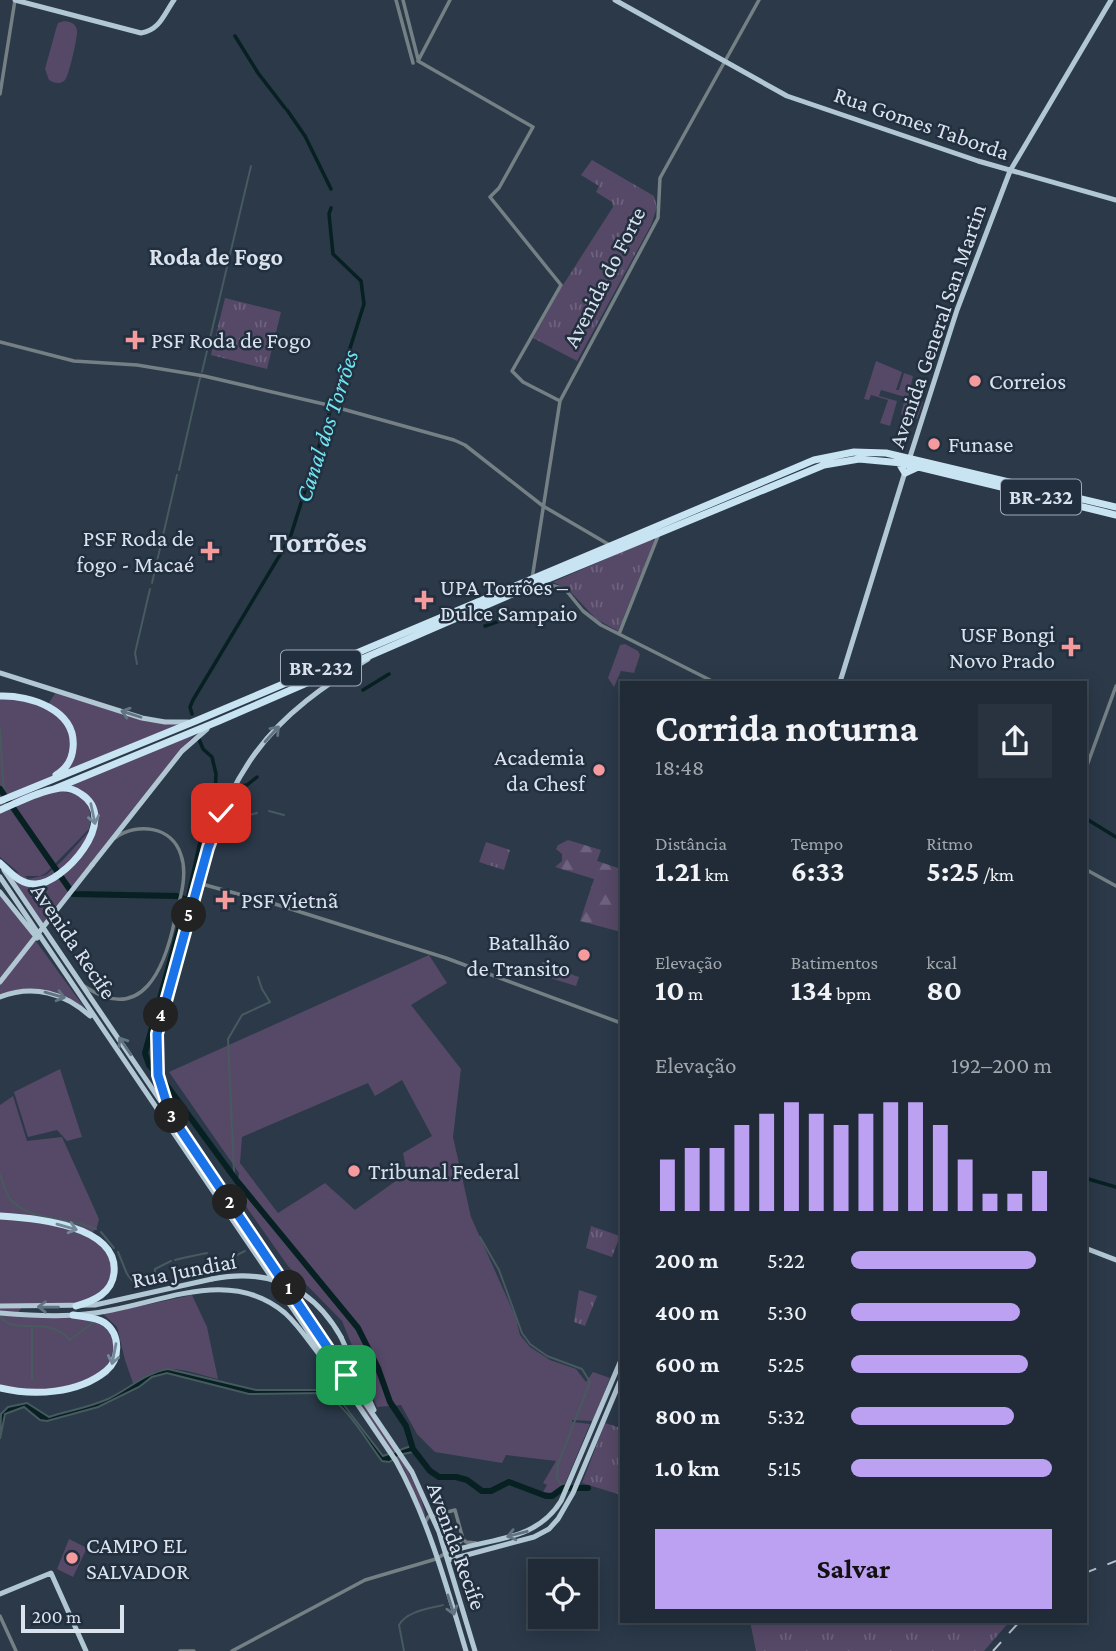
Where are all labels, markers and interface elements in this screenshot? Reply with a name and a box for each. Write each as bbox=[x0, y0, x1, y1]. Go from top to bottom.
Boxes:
street label: Rua Gomes Taborda bbox=[831, 81, 1013, 165]
street label: Avenida General San Martin bbox=[883, 201, 991, 451]
street label: Avenida do Forte bbox=[557, 202, 651, 352]
district label: Roda de Fogo bbox=[149, 243, 283, 270]
place label: PSF Roda de Fogo bbox=[151, 327, 311, 353]
marker: PSF Roda de Fogo bbox=[125, 330, 145, 350]
water label: Canal dos Torrões bbox=[289, 346, 363, 505]
place label: Correios bbox=[989, 368, 1066, 394]
marker: Correios bbox=[967, 373, 983, 389]
place label: Funase bbox=[948, 431, 1013, 457]
marker: Funase bbox=[926, 436, 942, 452]
road number: BR-232 bbox=[1001, 480, 1081, 514]
place label: PSF Roda de fogo - Macaé bbox=[76, 525, 194, 577]
district label: Torrões bbox=[269, 525, 367, 558]
marker: PSF Roda de fogo - Macaé bbox=[200, 541, 220, 561]
place label: UPA Torrões – Dulce Sampaio bbox=[440, 574, 577, 626]
marker: UPA Torrões – Dulce Sampaio bbox=[414, 590, 434, 610]
place label: USF Bongi Novo Prado bbox=[949, 621, 1055, 673]
marker: USF Bongi Novo Prado bbox=[1061, 637, 1081, 657]
road number: BR-232 bbox=[281, 650, 361, 686]
button: share bbox=[978, 704, 1052, 778]
one-way arrow bbox=[121, 707, 143, 719]
text: Corrida noturna bbox=[655, 707, 918, 749]
one-way arrow bbox=[264, 725, 280, 743]
place label: Academia da Chesf bbox=[494, 744, 586, 796]
text: 18:48 bbox=[655, 754, 704, 780]
marker: Academia da Chesf bbox=[591, 762, 607, 778]
pin bbox=[191, 783, 251, 843]
icon: check bbox=[202, 794, 240, 832]
one-way arrow bbox=[87, 802, 101, 825]
text: Distância bbox=[655, 833, 727, 854]
text: Tempo bbox=[791, 833, 843, 854]
text: Ritmo bbox=[926, 833, 973, 854]
text: 1.21 bbox=[655, 854, 701, 887]
text: 6:33 bbox=[791, 854, 845, 887]
text: 5:25 bbox=[926, 854, 979, 887]
text: km bbox=[701, 864, 729, 885]
text: /km bbox=[979, 864, 1014, 885]
street label: Avenida Recife bbox=[26, 878, 122, 1004]
place label: PSF Vietnã bbox=[241, 887, 339, 913]
marker: PSF Vietnã bbox=[215, 890, 235, 910]
pin: 5 bbox=[172, 898, 206, 932]
text: 5 bbox=[184, 904, 193, 925]
place label: Batalhão de Transito bbox=[466, 929, 570, 981]
marker: Batalhão de Transito bbox=[576, 947, 592, 963]
text: Elevação bbox=[655, 952, 722, 973]
text: Batimentos bbox=[791, 952, 878, 973]
text: kcal bbox=[926, 952, 957, 973]
text: 10 bbox=[655, 973, 684, 1006]
text: 134 bbox=[791, 973, 833, 1006]
text: 80 bbox=[926, 973, 962, 1006]
text: m bbox=[684, 983, 703, 1004]
text: bpm bbox=[833, 983, 871, 1004]
one-way arrow bbox=[43, 990, 65, 1003]
pin: 4 bbox=[144, 998, 178, 1032]
text: 4 bbox=[155, 1004, 166, 1025]
one-way arrow bbox=[118, 1037, 132, 1056]
text: Elevação bbox=[655, 1052, 736, 1078]
text: 192–200 m bbox=[951, 1052, 1052, 1078]
pin: 3 bbox=[154, 1098, 190, 1134]
text: 3 bbox=[167, 1105, 176, 1126]
place label: Tribunal Federal bbox=[368, 1158, 520, 1184]
marker: Tribunal Federal bbox=[346, 1163, 362, 1179]
pin: 2 bbox=[212, 1184, 247, 1220]
text: 2 bbox=[225, 1191, 234, 1212]
one-way arrow bbox=[56, 1222, 78, 1235]
street label: Rua Jundiaí bbox=[130, 1247, 239, 1293]
text: 200 m bbox=[655, 1247, 719, 1273]
text: 5:22 bbox=[767, 1247, 805, 1273]
pin: 1 bbox=[272, 1270, 306, 1306]
text: 1 bbox=[285, 1277, 292, 1298]
text: 400 m bbox=[655, 1299, 719, 1325]
text: 5:30 bbox=[767, 1299, 807, 1325]
one-way arrow bbox=[37, 1300, 60, 1314]
one-way arrow bbox=[107, 1342, 120, 1364]
pin bbox=[316, 1345, 376, 1405]
text: 600 m bbox=[655, 1351, 719, 1377]
text: 5:25 bbox=[767, 1351, 805, 1377]
icon: arrive bbox=[327, 1356, 365, 1394]
text: 800 m bbox=[655, 1403, 720, 1429]
text: 5:32 bbox=[767, 1403, 805, 1429]
text: 1.0 km bbox=[655, 1455, 720, 1481]
text: 5:15 bbox=[767, 1455, 802, 1481]
street label: Avenida Recife bbox=[422, 1479, 492, 1613]
one-way arrow bbox=[507, 1528, 529, 1541]
button: Salvar bbox=[655, 1529, 1052, 1609]
place label: CAMPO EL SALVADOR bbox=[86, 1532, 189, 1584]
marker: CAMPO EL SALVADOR bbox=[64, 1550, 80, 1566]
map controls bbox=[528, 1559, 598, 1629]
button: locate bbox=[528, 1559, 598, 1629]
one-way arrow bbox=[446, 1593, 458, 1615]
scale bar bbox=[21, 1602, 124, 1634]
text: 200 m bbox=[32, 1606, 81, 1627]

